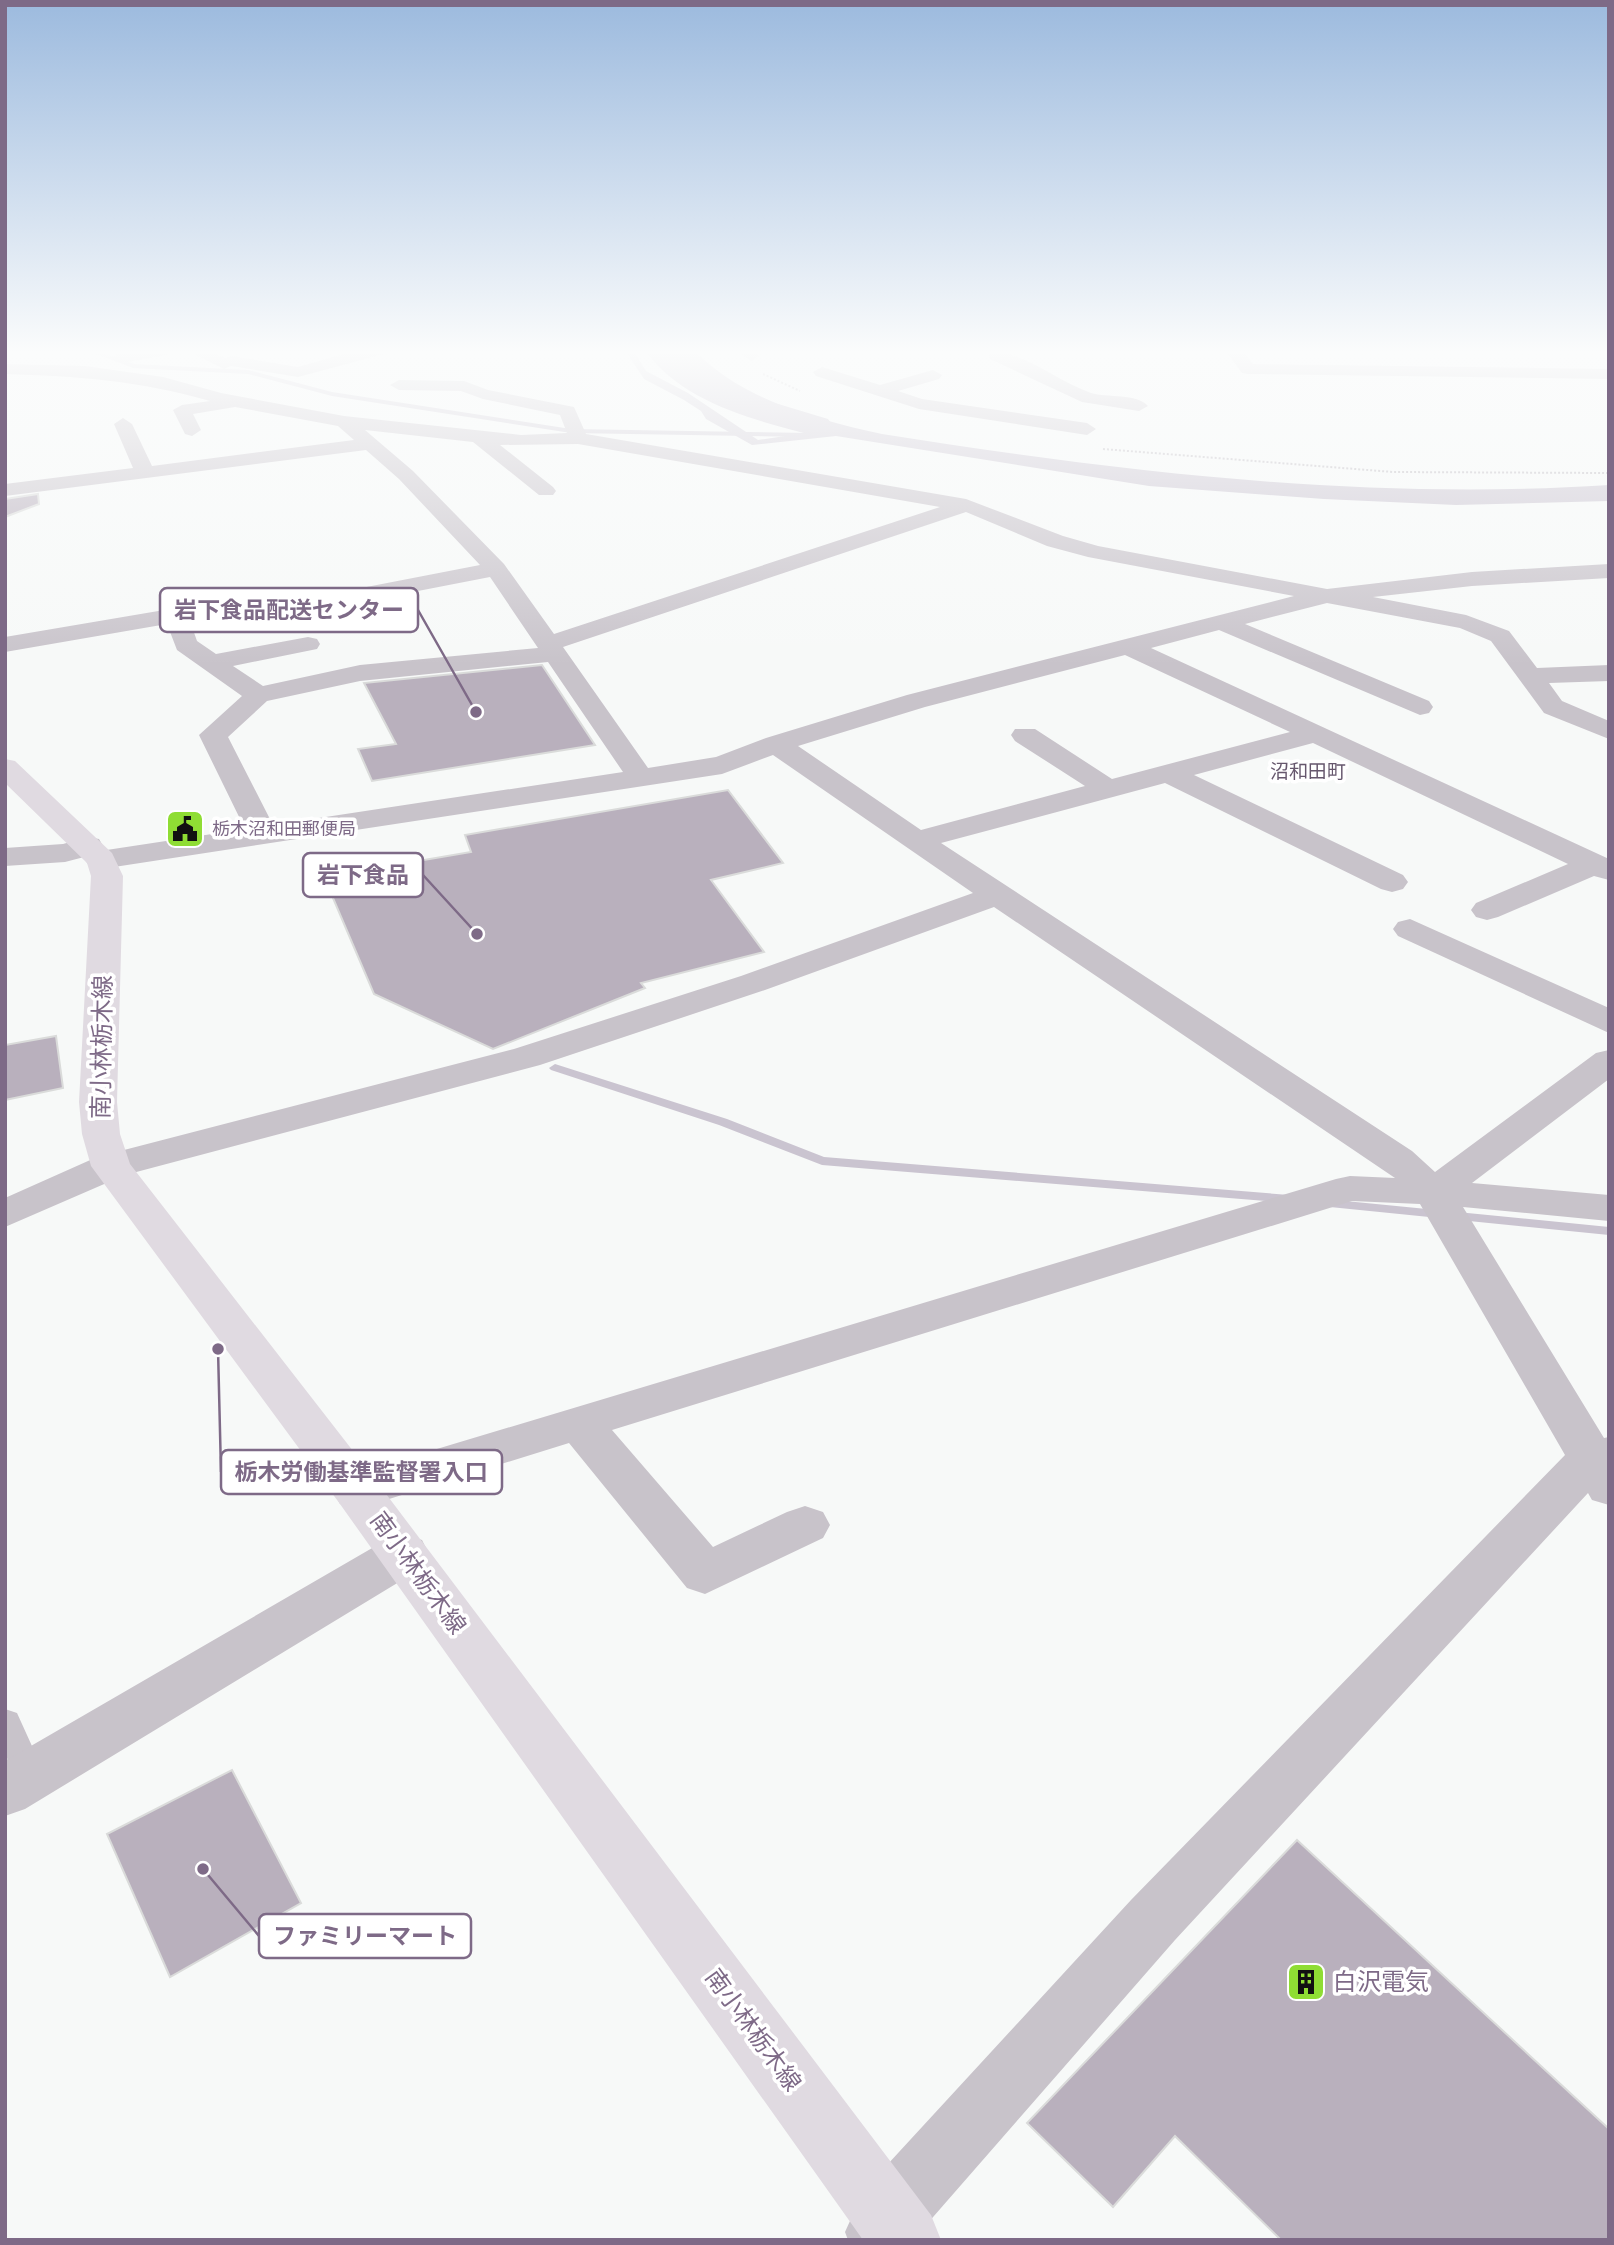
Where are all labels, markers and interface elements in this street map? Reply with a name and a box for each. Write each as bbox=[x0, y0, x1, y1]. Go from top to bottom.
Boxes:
callout: 岩下食品配送センター bbox=[160, 588, 418, 632]
text: 岩下食品配送センター bbox=[174, 596, 404, 623]
district label: 沼和田町 bbox=[1270, 760, 1346, 782]
public building icon: 栃木沼和田郵便局 bbox=[164, 808, 206, 850]
place label: 栃木沼和田郵便局 bbox=[212, 818, 356, 839]
callout: 岩下食品 bbox=[303, 853, 423, 897]
text: 岩下食品 bbox=[317, 861, 409, 888]
street label: 南小林栃木線 bbox=[86, 975, 117, 1119]
callout: 栃木労働基準監督署入口 bbox=[221, 1450, 502, 1494]
text: 栃木労働基準監督署入口 bbox=[235, 1458, 488, 1485]
street label: 南小林栃木線 bbox=[364, 1506, 472, 1639]
callout: ファミリーマート bbox=[259, 1914, 471, 1958]
text: ファミリーマート bbox=[273, 1922, 457, 1949]
building icon: 白沢電気 bbox=[1285, 1961, 1327, 2003]
street label: 南小林栃木線 bbox=[699, 1963, 807, 2096]
place label: 白沢電気 bbox=[1333, 1967, 1429, 1996]

